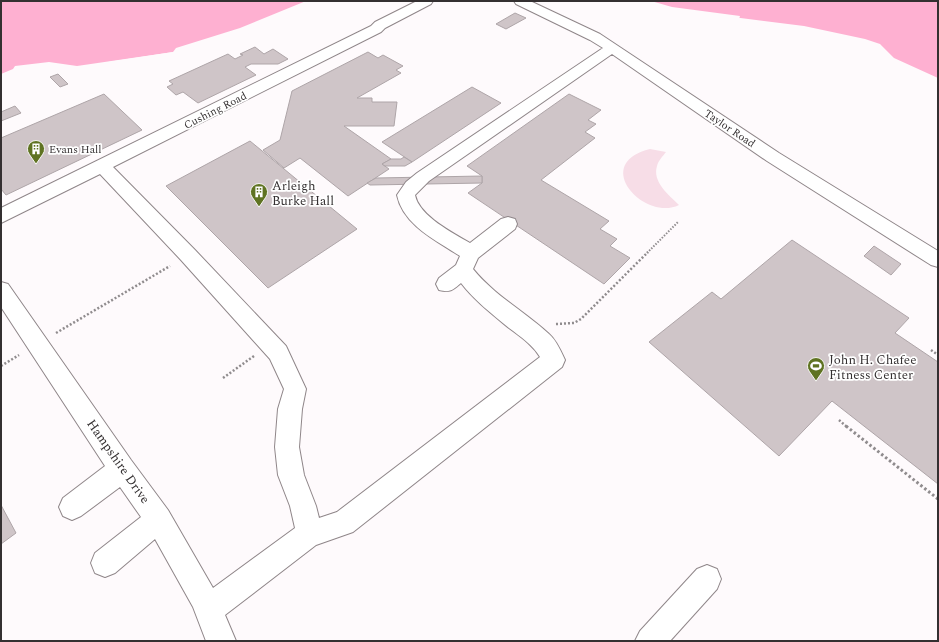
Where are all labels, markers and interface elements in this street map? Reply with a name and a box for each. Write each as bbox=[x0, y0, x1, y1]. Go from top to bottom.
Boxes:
street label: Cushing Road bbox=[181, 87, 250, 134]
street label: Taylor Road bbox=[701, 105, 759, 152]
building icon: Evans Hall bbox=[26, 139, 46, 164]
place label: Evans Hall bbox=[49, 141, 101, 158]
place label: Arleigh Burke Hall bbox=[272, 176, 334, 211]
building icon: Arleigh Burke Hall bbox=[249, 182, 269, 207]
place label: John H. Chafee Fitness Center bbox=[829, 350, 916, 385]
sports icon: John H. Chafee Fitness Center bbox=[806, 356, 826, 381]
street label: Hampshire Drive bbox=[82, 415, 155, 508]

